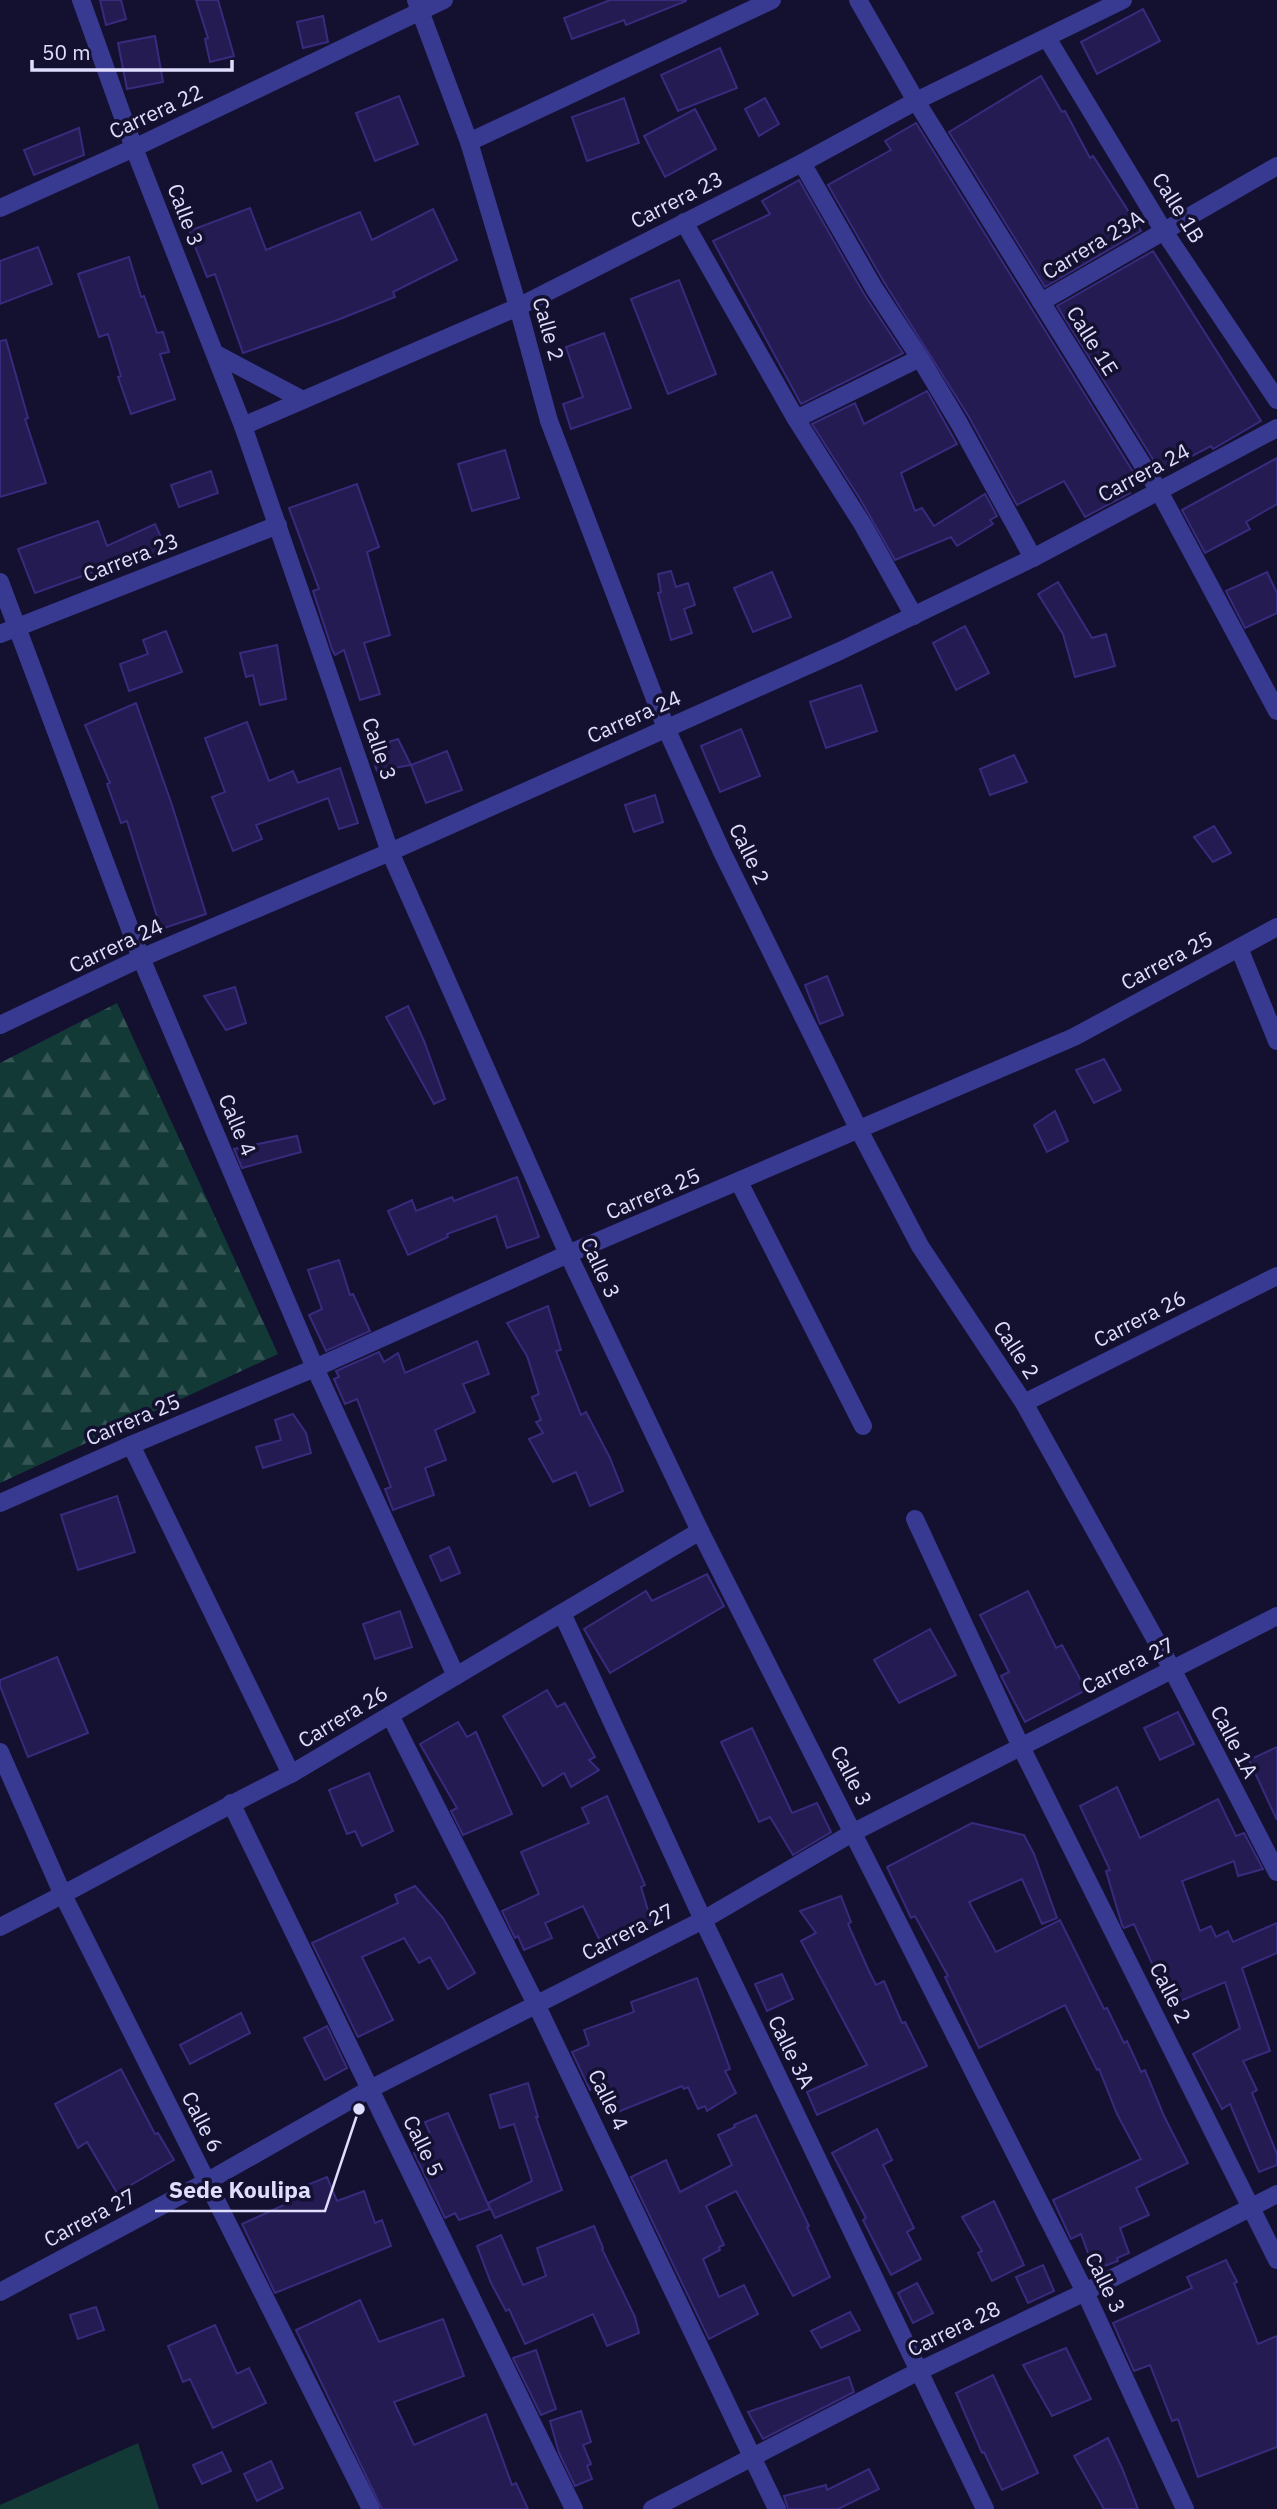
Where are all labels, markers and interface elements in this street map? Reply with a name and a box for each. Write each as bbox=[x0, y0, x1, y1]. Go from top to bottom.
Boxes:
scale bar bbox=[32, 28, 231, 72]
text: 50 m bbox=[42, 38, 91, 66]
street label: Carrera 22 bbox=[104, 77, 207, 145]
street label: Carrera 23 bbox=[626, 164, 727, 234]
street label: Calle 1B bbox=[1146, 167, 1211, 248]
street label: Calle 3 bbox=[161, 179, 211, 250]
street label: Carrera 23A bbox=[1037, 203, 1148, 285]
street label: Calle 2 bbox=[527, 294, 571, 364]
street label: Calle 1E bbox=[1061, 300, 1125, 380]
street label: Carrera 24 bbox=[1093, 436, 1194, 508]
street label: Carrera 23 bbox=[79, 526, 182, 588]
street label: Carrera 24 bbox=[582, 683, 685, 749]
street label: Calle 3 bbox=[356, 714, 404, 784]
street label: Calle 2 bbox=[723, 818, 777, 889]
street label: Carrera 24 bbox=[64, 911, 167, 979]
street label: Carrera 25 bbox=[1116, 924, 1217, 996]
street label: Calle 4 bbox=[212, 1089, 263, 1160]
street label: Carrera 25 bbox=[601, 1161, 704, 1226]
street label: Calle 3 bbox=[575, 1232, 627, 1303]
street label: Carrera 26 bbox=[1089, 1283, 1190, 1353]
street label: Calle 2 bbox=[987, 1315, 1046, 1384]
street label: Carrera 25 bbox=[81, 1387, 184, 1452]
street label: Carrera 27 bbox=[1077, 1630, 1178, 1700]
street label: Carrera 26 bbox=[292, 1678, 393, 1754]
street label: Calle 1A bbox=[1205, 1700, 1265, 1783]
street label: Calle 3 bbox=[825, 1740, 879, 1811]
street label: Carrera 27 bbox=[577, 1896, 678, 1966]
street label: Calle 2 bbox=[1144, 1957, 1198, 2028]
street label: Calle 3A bbox=[762, 2010, 822, 2093]
street label: Calle 4 bbox=[582, 2064, 636, 2135]
street label: Calle 6 bbox=[176, 2086, 230, 2157]
street label: Calle 5 bbox=[397, 2110, 451, 2181]
callout: Sede Koulipa bbox=[155, 2167, 325, 2211]
text: Sede Koulipa bbox=[169, 2174, 311, 2204]
street label: Carrera 27 bbox=[39, 2181, 140, 2253]
street label: Calle 3 bbox=[1079, 2247, 1133, 2318]
street label: Carrera 28 bbox=[902, 2294, 1005, 2363]

